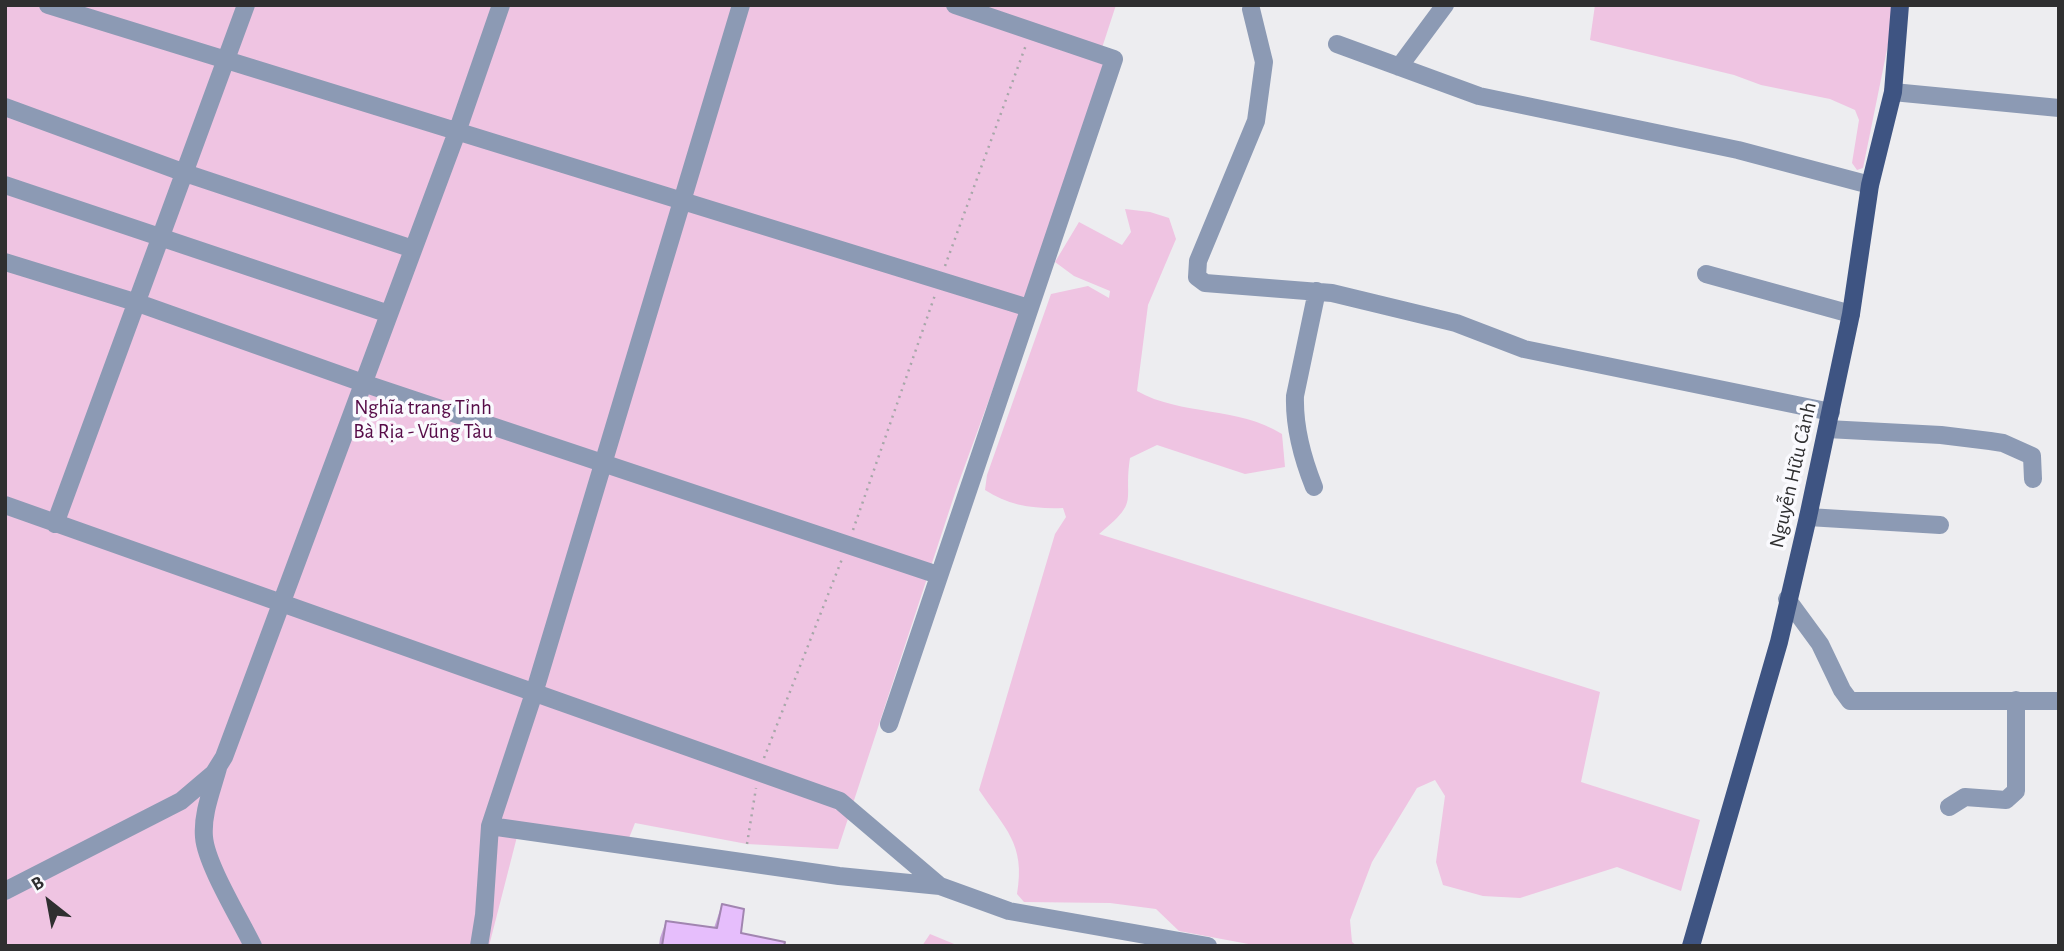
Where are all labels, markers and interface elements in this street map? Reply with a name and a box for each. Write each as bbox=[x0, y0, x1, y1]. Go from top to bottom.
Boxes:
park label: Nghĩa trang Tỉnh Bà Rịa - Vũng Tàu bbox=[353, 395, 493, 445]
street label: Nguyễn Hữu Cảnh bbox=[1764, 400, 1822, 550]
north arrow bbox=[14, 867, 84, 937]
text: B bbox=[28, 873, 48, 895]

